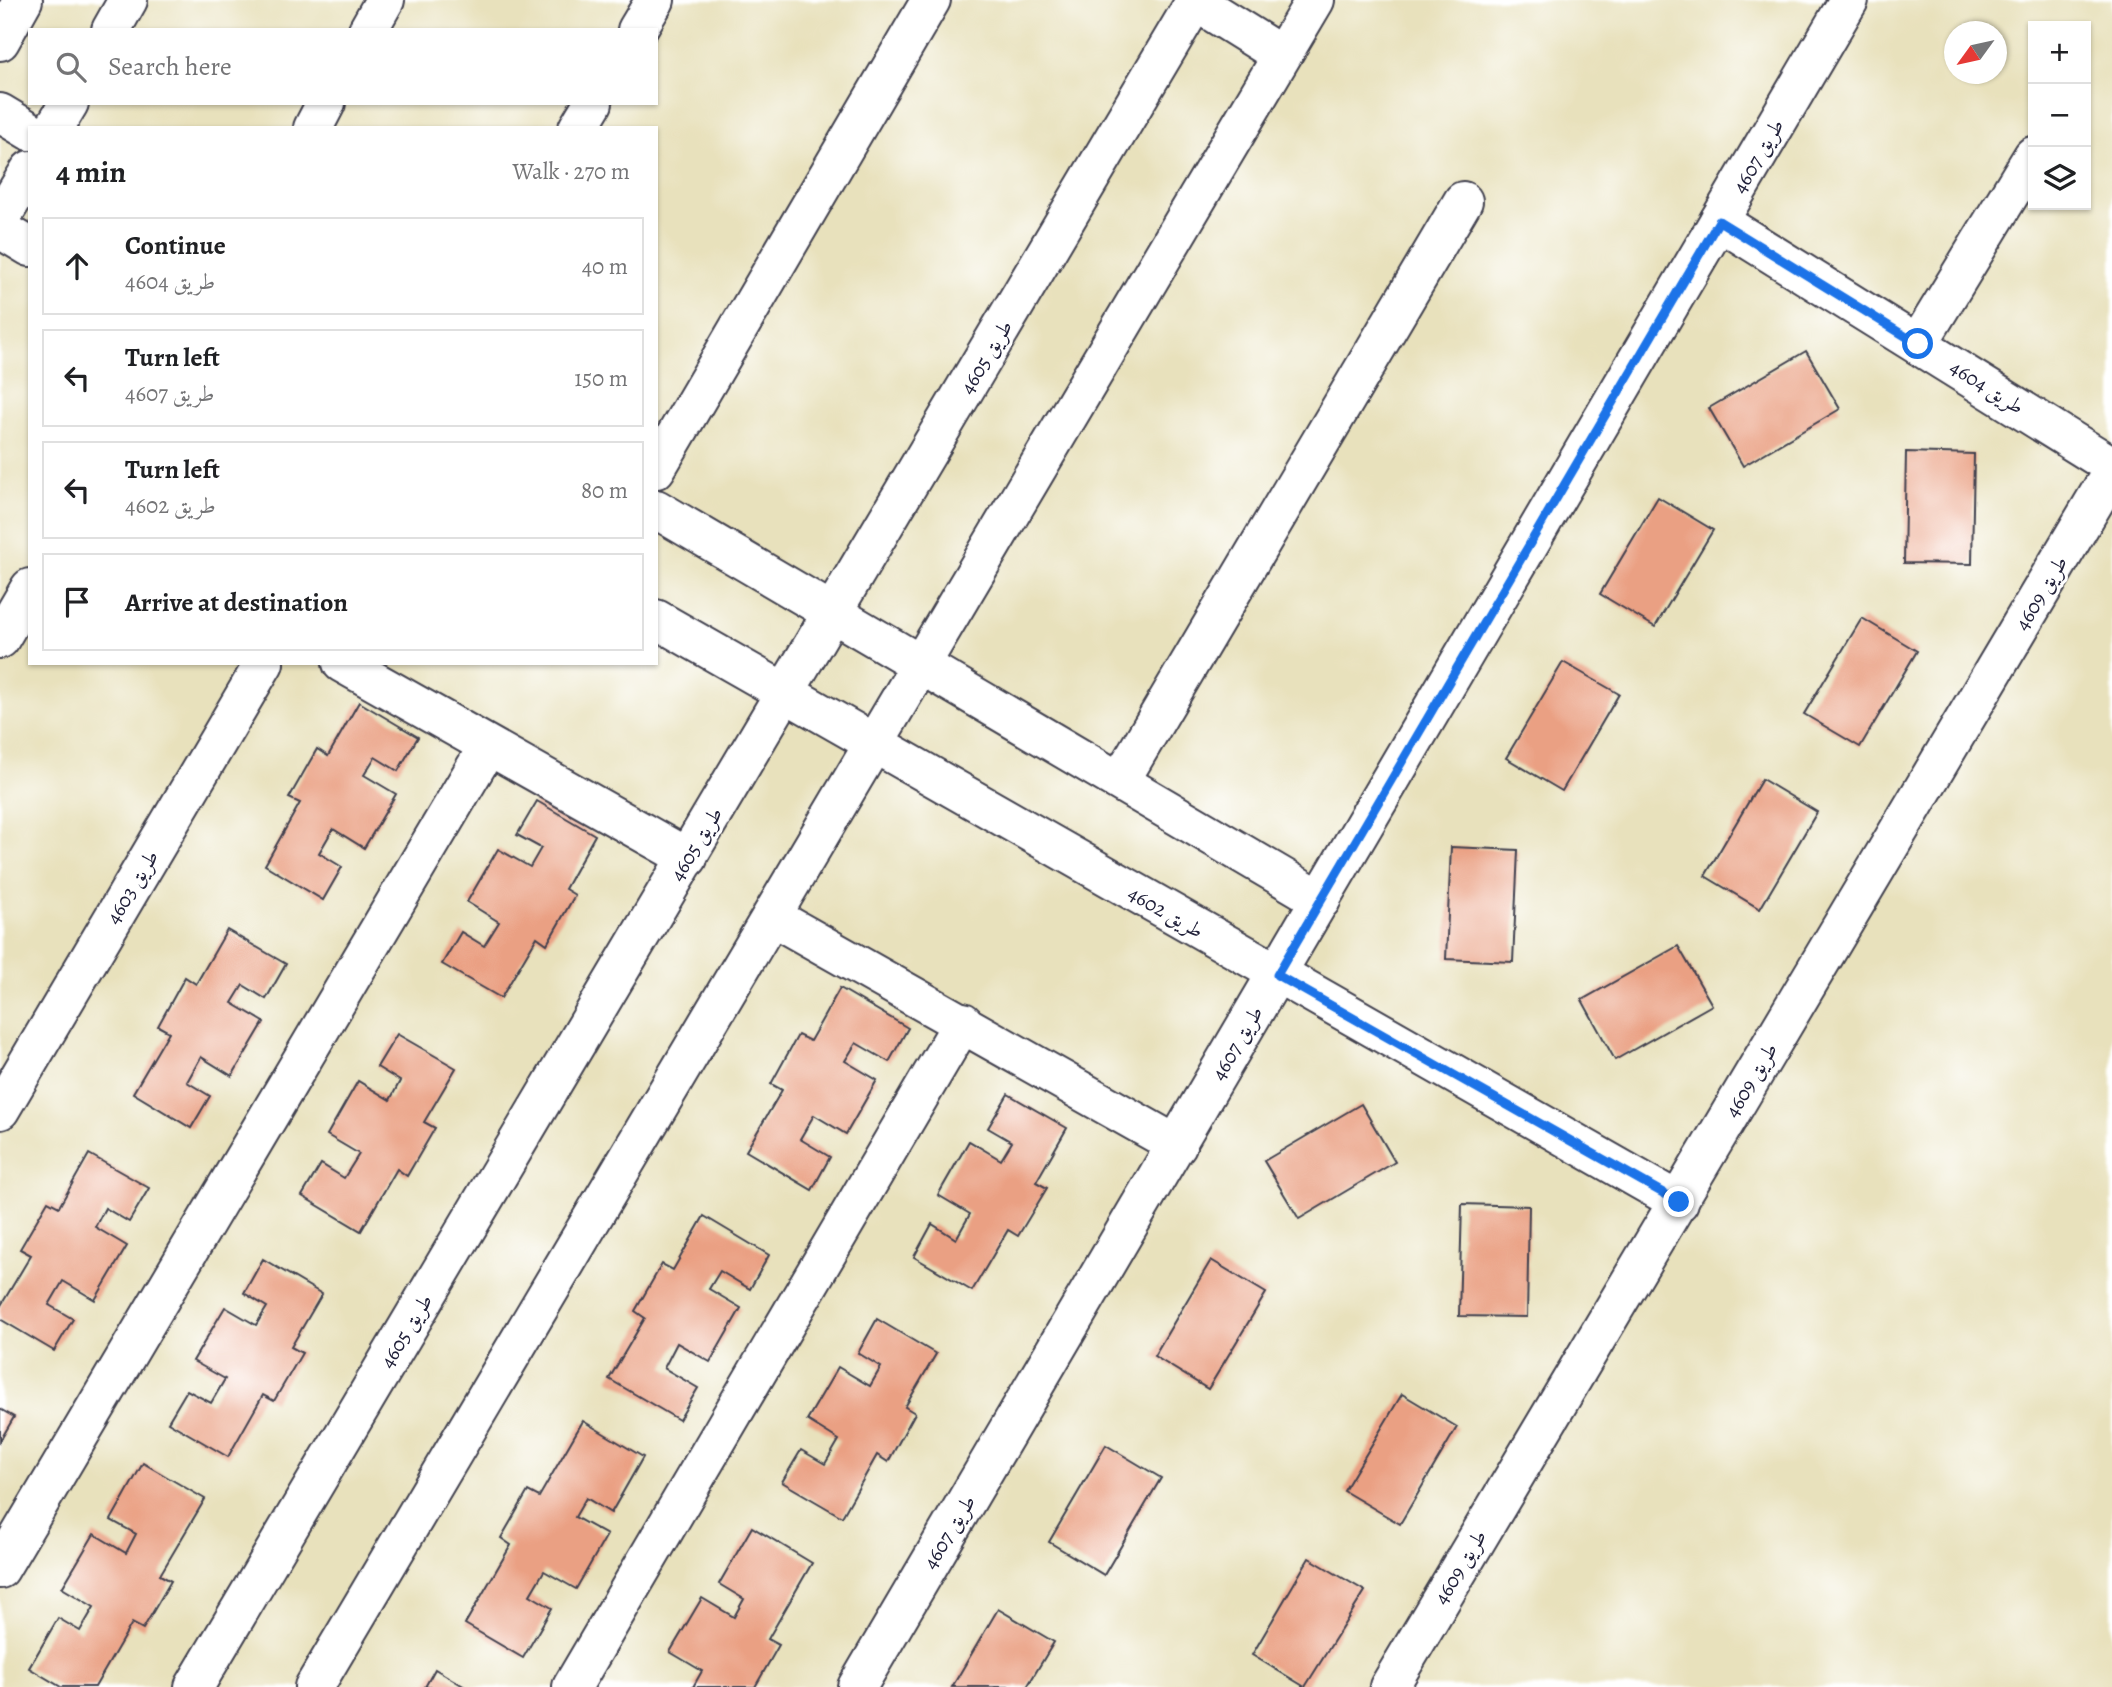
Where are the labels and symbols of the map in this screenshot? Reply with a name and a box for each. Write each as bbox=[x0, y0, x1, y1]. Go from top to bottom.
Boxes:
north arrow bbox=[1944, 21, 2007, 84]
street label: طريق 4607 bbox=[1725, 114, 1791, 198]
street label: طريق 4605 bbox=[953, 315, 1019, 399]
route start bbox=[1902, 328, 1933, 359]
street label: طريق 4604 bbox=[1945, 353, 2029, 421]
street label: طريق 4609 bbox=[2008, 550, 2074, 636]
street label: طريق 4605 bbox=[663, 802, 729, 886]
street label: طريق 4603 bbox=[99, 845, 165, 929]
street label: طريق 4602 bbox=[1123, 879, 1209, 945]
street label: طريق 4607 bbox=[1204, 1001, 1270, 1085]
street label: طريق 4609 bbox=[1718, 1037, 1784, 1123]
route end bbox=[1663, 1186, 1694, 1217]
street label: طريق 4605 bbox=[373, 1289, 439, 1373]
street label: طريق 4607 bbox=[916, 1490, 982, 1574]
street label: طريق 4609 bbox=[1427, 1524, 1493, 1610]

